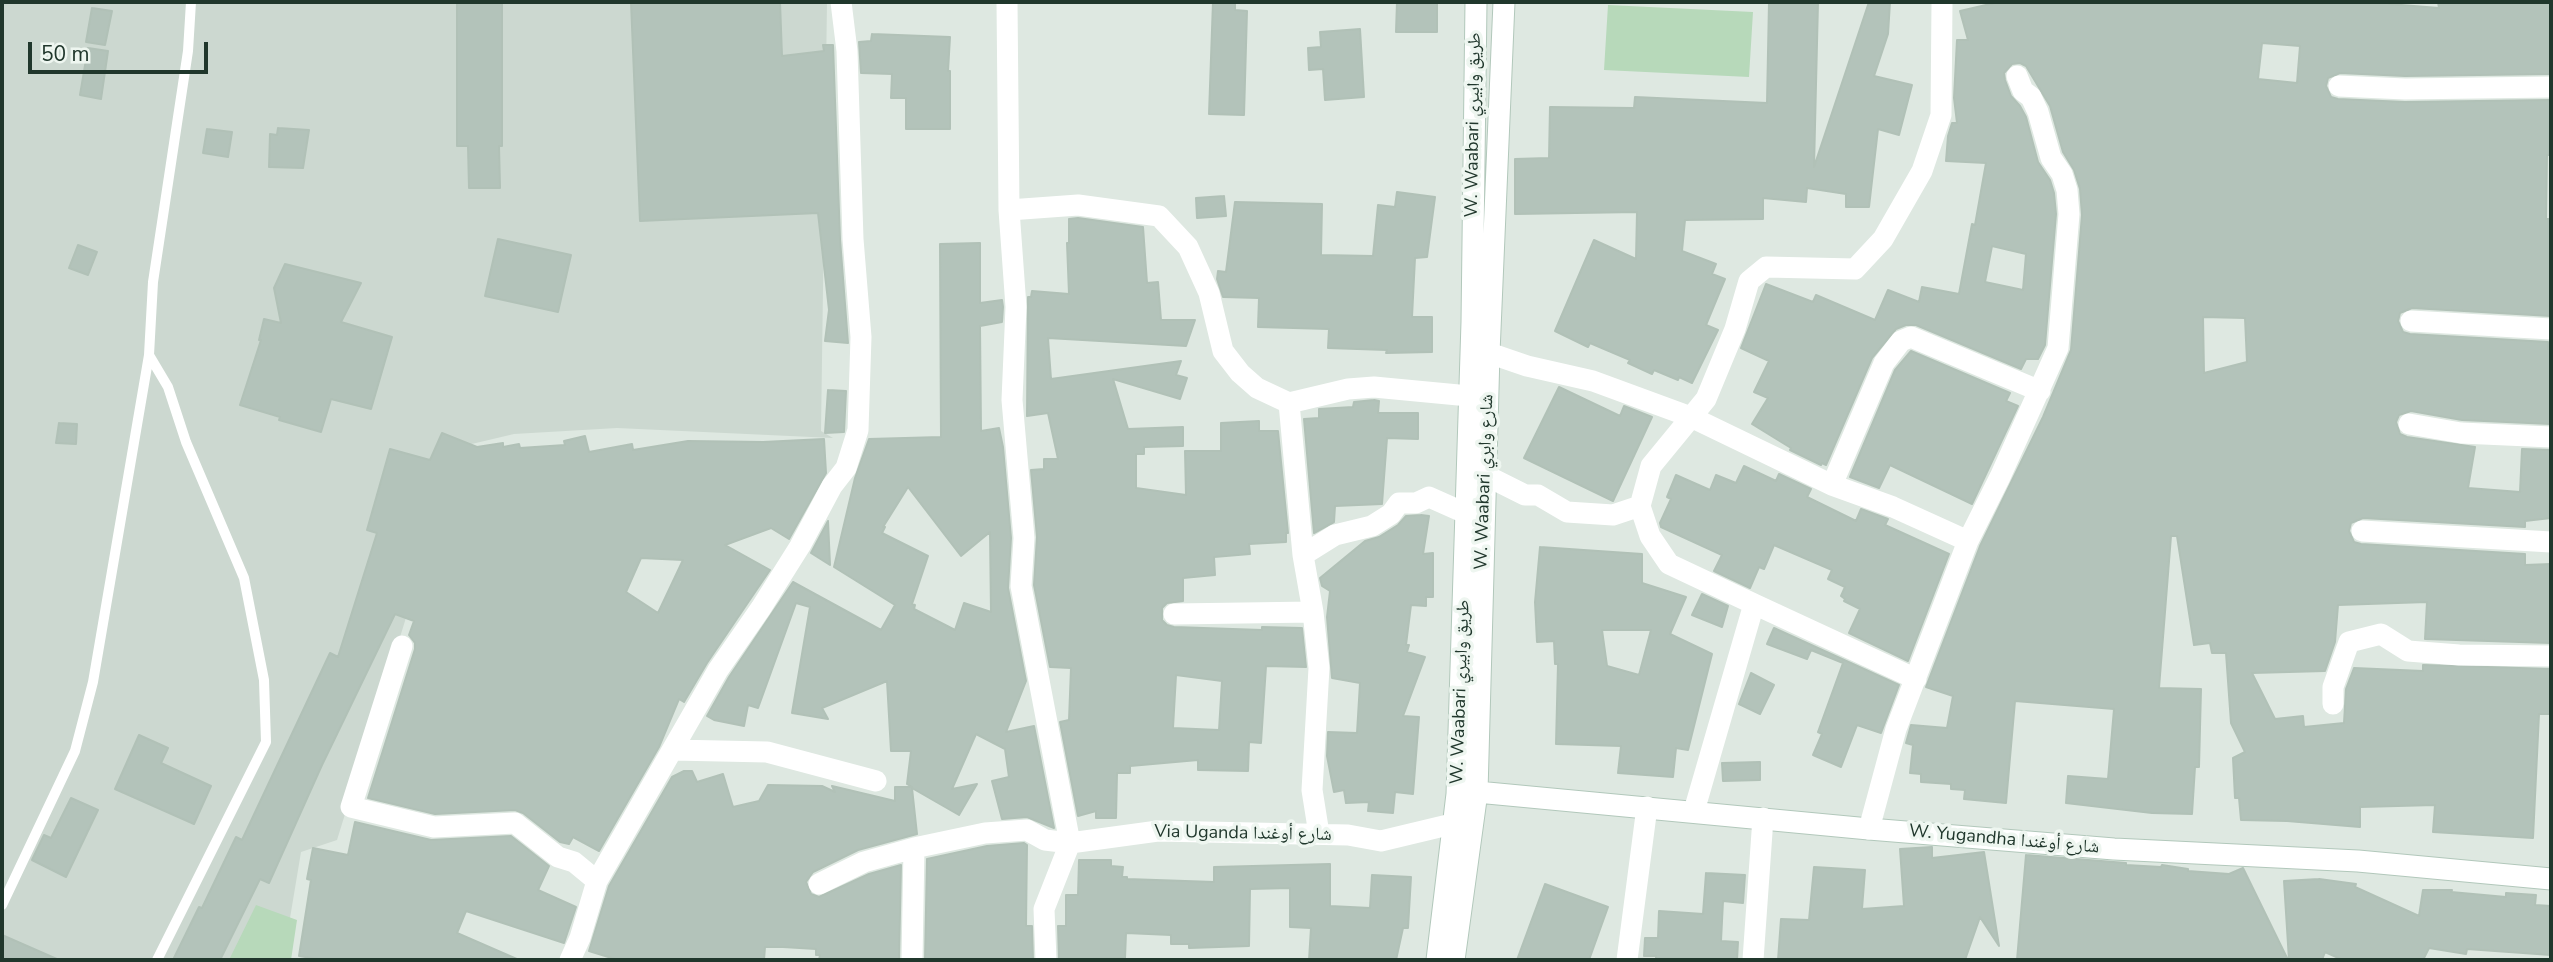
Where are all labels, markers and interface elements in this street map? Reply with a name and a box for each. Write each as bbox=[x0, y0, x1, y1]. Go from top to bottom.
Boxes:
scale bar bbox=[32, 28, 212, 72]
street label: W. Waabari طريق وابيري bbox=[1462, 32, 1486, 218]
text: 50 m bbox=[41, 40, 90, 68]
street label: W. Waabari شارع وابري bbox=[1471, 394, 1499, 570]
street label: W. Waabari طريق وابيري bbox=[1447, 599, 1475, 785]
street label: W. Yugandha شارع أوغندا bbox=[1908, 821, 2100, 859]
street label: Via Uganda شارع أوغندا bbox=[1154, 822, 1332, 846]

